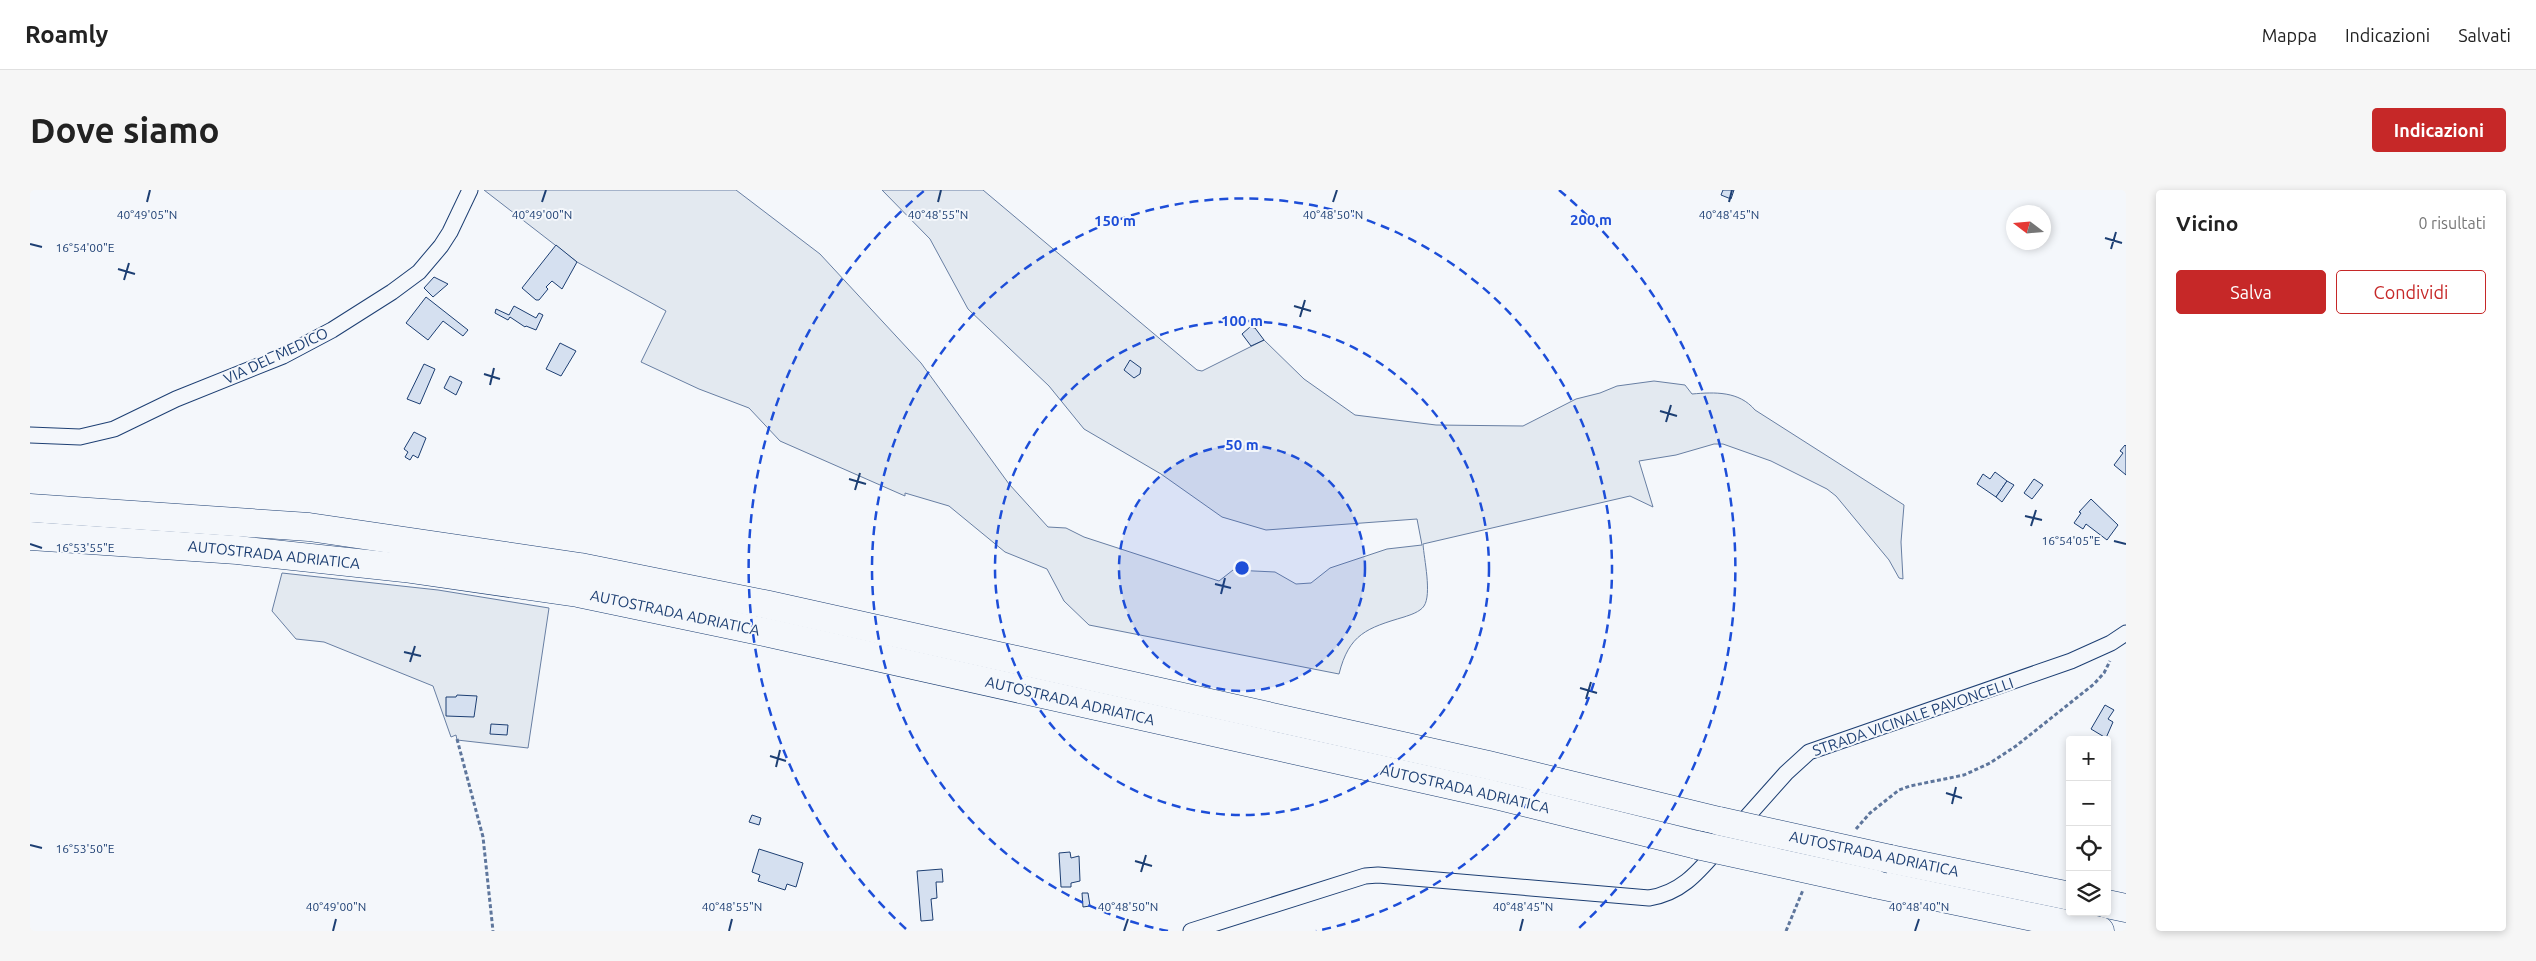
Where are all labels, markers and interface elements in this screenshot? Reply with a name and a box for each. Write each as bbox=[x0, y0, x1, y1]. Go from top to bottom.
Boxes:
text: Roamly bbox=[25, 21, 108, 48]
text: Mappa bbox=[2262, 25, 2317, 45]
text: Indicazioni bbox=[2345, 25, 2430, 45]
text: Salvati bbox=[2458, 25, 2511, 45]
button: Indicazioni bbox=[2372, 108, 2506, 152]
text: Dove siamo bbox=[30, 110, 220, 150]
north arrow bbox=[2006, 205, 2051, 250]
text: 40°49'05"N bbox=[117, 208, 177, 221]
text: 40°49'00"N bbox=[512, 208, 572, 221]
text: 40°48'55"N bbox=[908, 208, 968, 221]
text: 40°48'50"N bbox=[1303, 208, 1363, 221]
text: 40°48'45"N bbox=[1699, 208, 1759, 221]
text: 200 m bbox=[1570, 211, 1612, 228]
text: Vicino bbox=[2176, 211, 2238, 235]
text: 150 m bbox=[1094, 212, 1136, 229]
text: 0 risultati bbox=[2418, 214, 2486, 232]
text: 16°54'00"E bbox=[56, 241, 115, 254]
button: Salva bbox=[2176, 270, 2326, 314]
button: Condividi bbox=[2336, 270, 2486, 314]
text: 100 m bbox=[1221, 312, 1263, 329]
street label: VIA DEL MEDICO bbox=[221, 324, 331, 387]
text: 50 m bbox=[1225, 436, 1259, 453]
text: 16°54'05"E bbox=[2042, 534, 2101, 547]
street label: AUTOSTRADA ADRIATICA bbox=[187, 537, 361, 572]
text: 16°53'55"E bbox=[56, 541, 115, 554]
centre of rings bbox=[1233, 559, 1251, 577]
street label: AUTOSTRADA ADRIATICA bbox=[589, 586, 762, 639]
street label: AUTOSTRADA ADRIATICA bbox=[984, 673, 1157, 728]
street label: STRADA VICINALE PAVONCELLI bbox=[1810, 674, 2016, 759]
map controls bbox=[2066, 736, 2111, 916]
button: + bbox=[2066, 736, 2111, 781]
street label: AUTOSTRADA ADRIATICA bbox=[1379, 761, 1552, 816]
button: − bbox=[2066, 781, 2111, 826]
button: locate bbox=[2066, 826, 2111, 871]
street label: AUTOSTRADA ADRIATICA bbox=[1788, 827, 1961, 880]
text: 16°53'50"E bbox=[56, 842, 115, 855]
button: layers bbox=[2066, 871, 2111, 916]
text: 40°49'00"N bbox=[306, 900, 366, 913]
text: 40°48'55"N bbox=[702, 900, 762, 913]
text: 40°48'50"N bbox=[1098, 900, 1158, 913]
text: 40°48'45"N bbox=[1493, 900, 1553, 913]
text: 40°48'40"N bbox=[1889, 900, 1949, 913]

